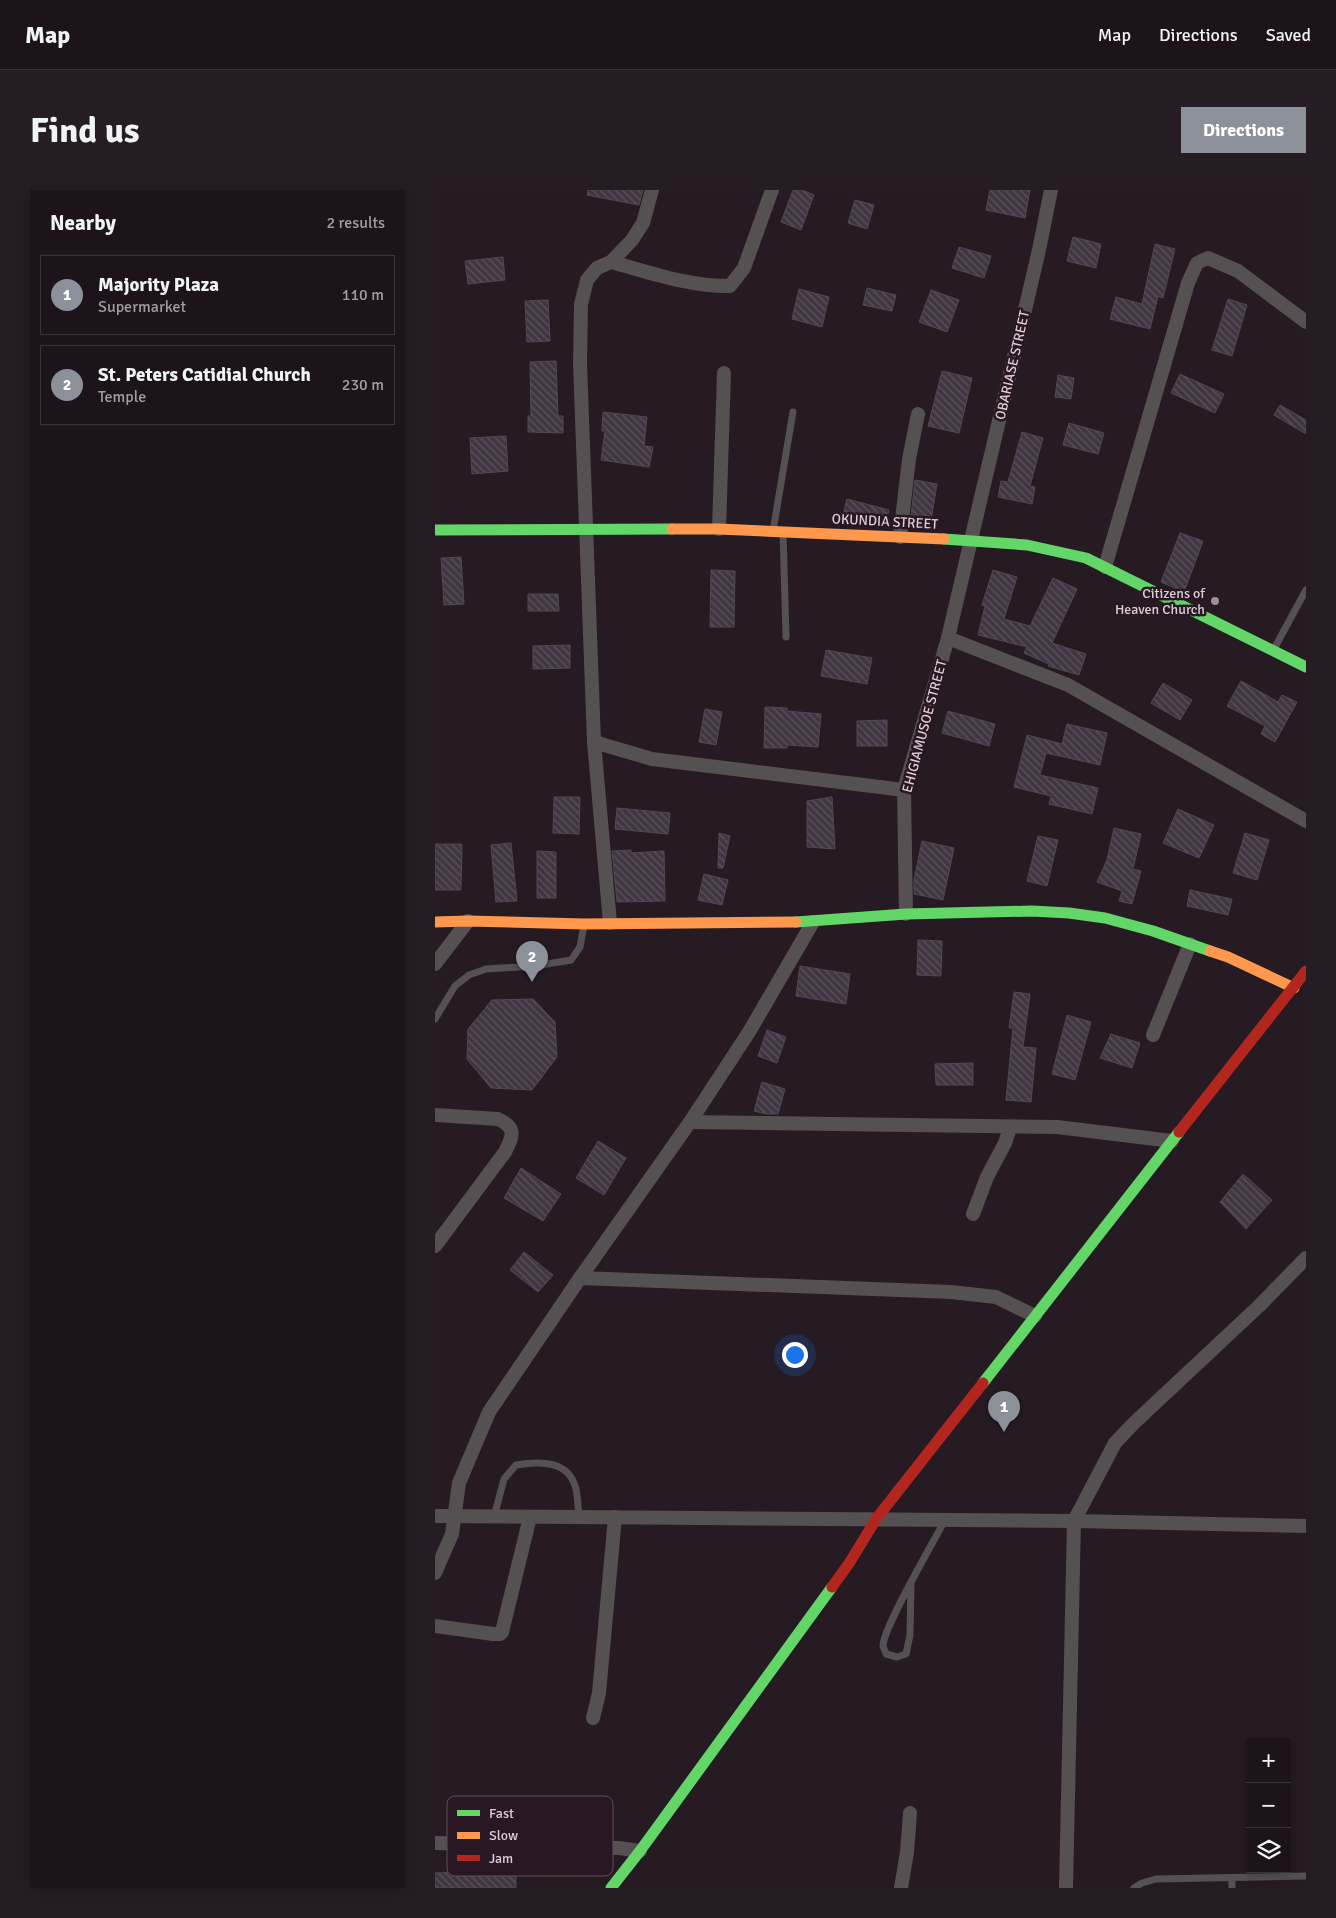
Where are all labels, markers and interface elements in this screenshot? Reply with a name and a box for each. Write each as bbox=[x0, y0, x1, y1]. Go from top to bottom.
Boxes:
text: Map bbox=[25, 20, 70, 50]
text: Map bbox=[1098, 24, 1131, 46]
text: Directions bbox=[1159, 24, 1238, 46]
text: Saved bbox=[1266, 24, 1311, 46]
button: Directions bbox=[1181, 107, 1306, 153]
text: Find us bbox=[30, 109, 140, 152]
text: Nearby bbox=[50, 210, 116, 236]
text: 2 results bbox=[326, 213, 385, 233]
text: Majority Plaza bbox=[98, 273, 219, 297]
text: 1 bbox=[63, 285, 71, 305]
text: 110 m bbox=[342, 285, 384, 305]
text: Supermarket bbox=[98, 297, 186, 317]
street label: OBARIASE STREET bbox=[992, 309, 1033, 421]
text: St. Peters Catidial Church bbox=[98, 363, 311, 387]
text: 2 bbox=[63, 375, 71, 395]
text: 230 m bbox=[342, 375, 384, 395]
text: Temple bbox=[98, 387, 146, 407]
street label: OKUNDIA STREET bbox=[831, 510, 939, 533]
place label: Citizens of Heaven Church bbox=[1115, 585, 1206, 618]
marker: Citizens of Heaven Church bbox=[1209, 595, 1221, 607]
street label: EHIGIAMUSOE STREET bbox=[899, 658, 950, 795]
pin: 2 bbox=[516, 941, 548, 982]
your location bbox=[782, 1342, 808, 1368]
pin: 1 bbox=[988, 1391, 1020, 1432]
map controls bbox=[1246, 1738, 1291, 1873]
button: + bbox=[1246, 1738, 1291, 1783]
button: − bbox=[1246, 1783, 1291, 1828]
legend bbox=[447, 1796, 613, 1876]
text: Fast bbox=[489, 1805, 514, 1822]
text: Slow bbox=[489, 1827, 518, 1844]
button: layers bbox=[1246, 1828, 1291, 1873]
text: Jam bbox=[489, 1850, 513, 1867]

